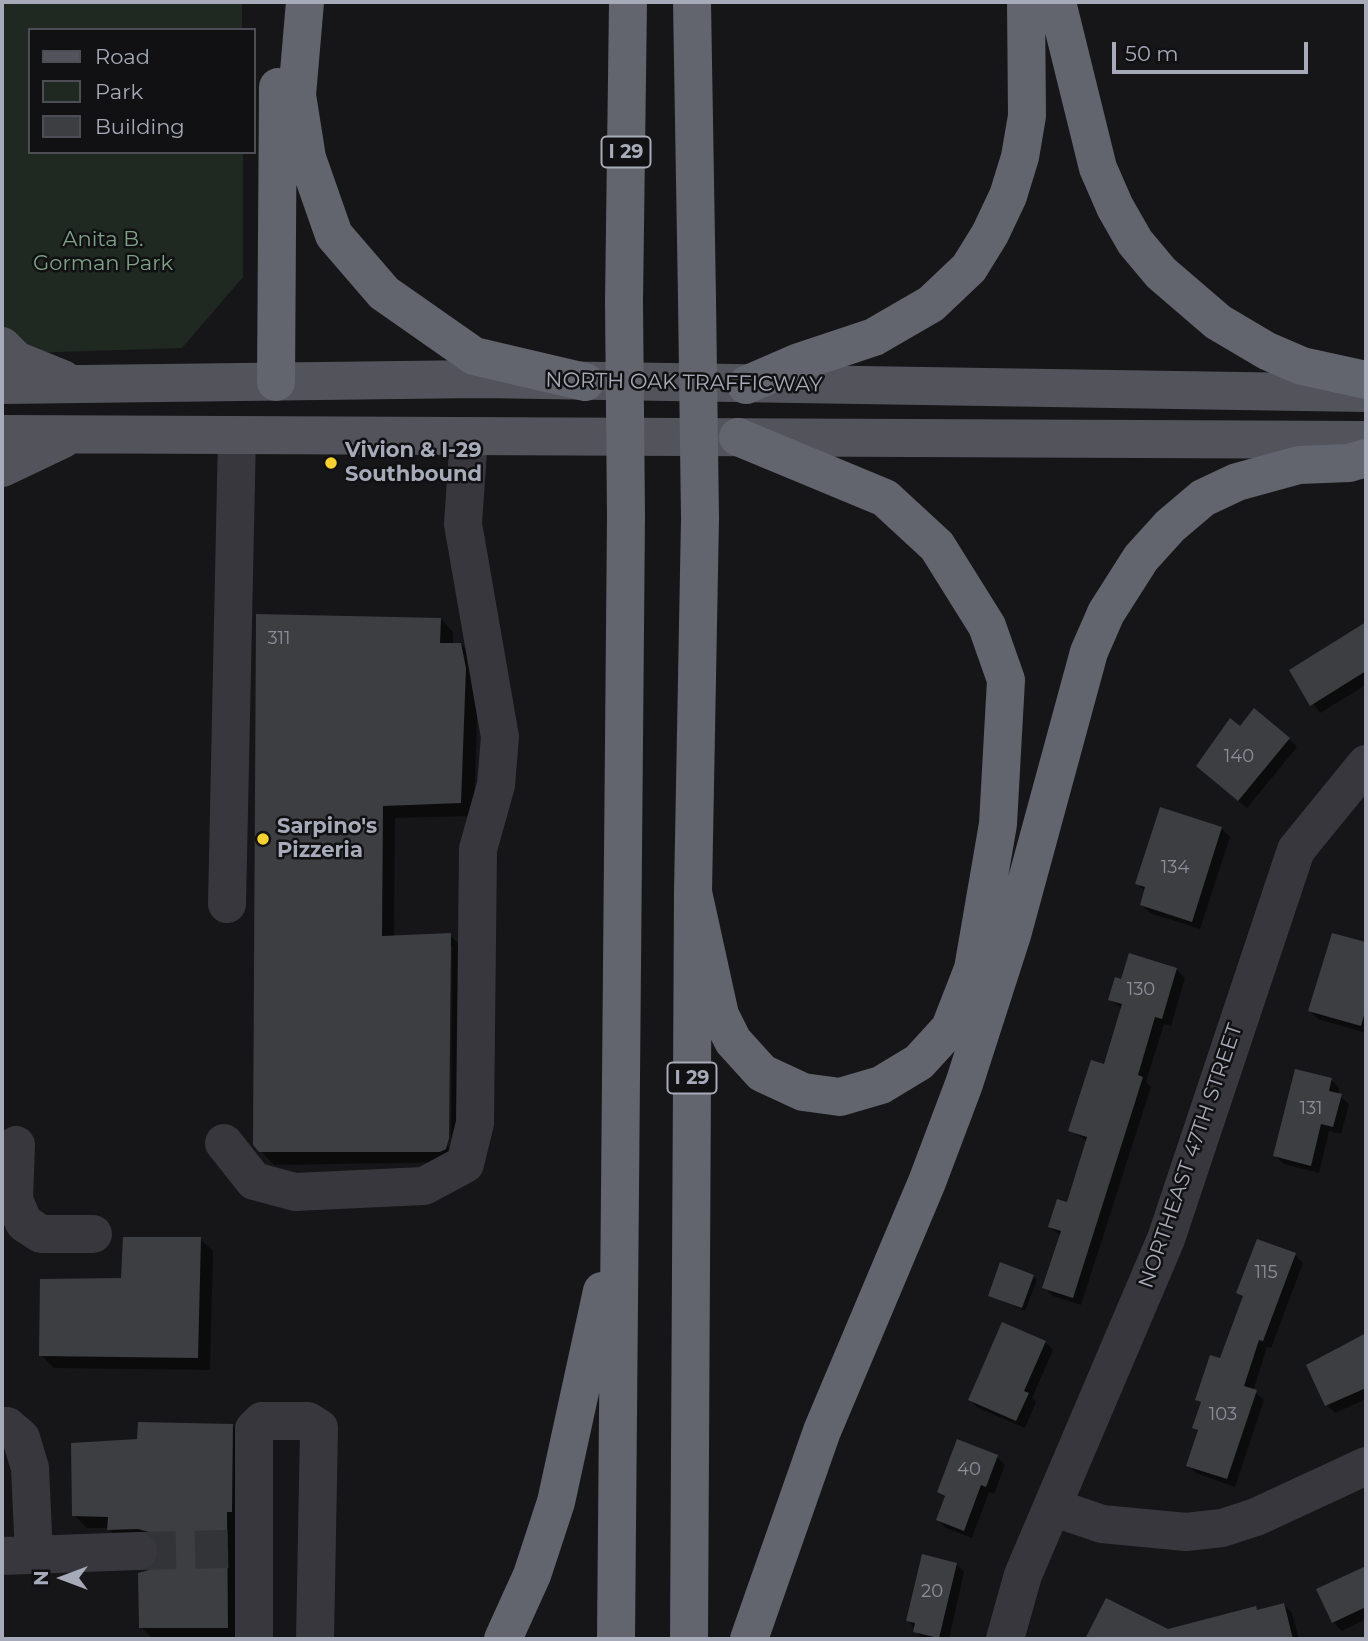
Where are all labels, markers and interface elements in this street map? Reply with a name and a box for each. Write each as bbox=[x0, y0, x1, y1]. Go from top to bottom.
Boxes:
legend bbox=[28, 28, 256, 154]
scale bar bbox=[1116, 28, 1312, 72]
text: 50 m bbox=[1125, 41, 1179, 66]
text: Road bbox=[95, 44, 150, 69]
text: Park bbox=[95, 79, 143, 104]
text: Building bbox=[95, 114, 185, 139]
road number: I 29 bbox=[602, 136, 650, 168]
park label: Anita B. Gorman Park bbox=[33, 227, 173, 277]
street label: NORTH OAK TRAFFICWAY bbox=[545, 368, 823, 398]
place label: Vivion & I-29 Southbound bbox=[345, 438, 482, 488]
marker: Vivion & I-29 Southbound bbox=[323, 455, 339, 471]
house number: 311 bbox=[267, 628, 291, 650]
house number: 140 bbox=[1224, 746, 1254, 768]
place label: Sarpino's Pizzeria bbox=[277, 814, 377, 864]
marker: Sarpino's Pizzeria bbox=[255, 831, 271, 847]
house number: 134 bbox=[1161, 857, 1189, 879]
house number: 130 bbox=[1127, 979, 1155, 1001]
street label: NORTHEAST 47TH STREET bbox=[1134, 1020, 1248, 1292]
road number: I 29 bbox=[668, 1062, 716, 1094]
house number: 131 bbox=[1299, 1098, 1323, 1120]
house number: 115 bbox=[1254, 1262, 1278, 1284]
house number: 103 bbox=[1209, 1404, 1237, 1426]
house number: 40 bbox=[957, 1459, 981, 1481]
north arrow bbox=[28, 1543, 98, 1613]
text: N bbox=[30, 1570, 53, 1586]
house number: 20 bbox=[921, 1581, 943, 1603]

